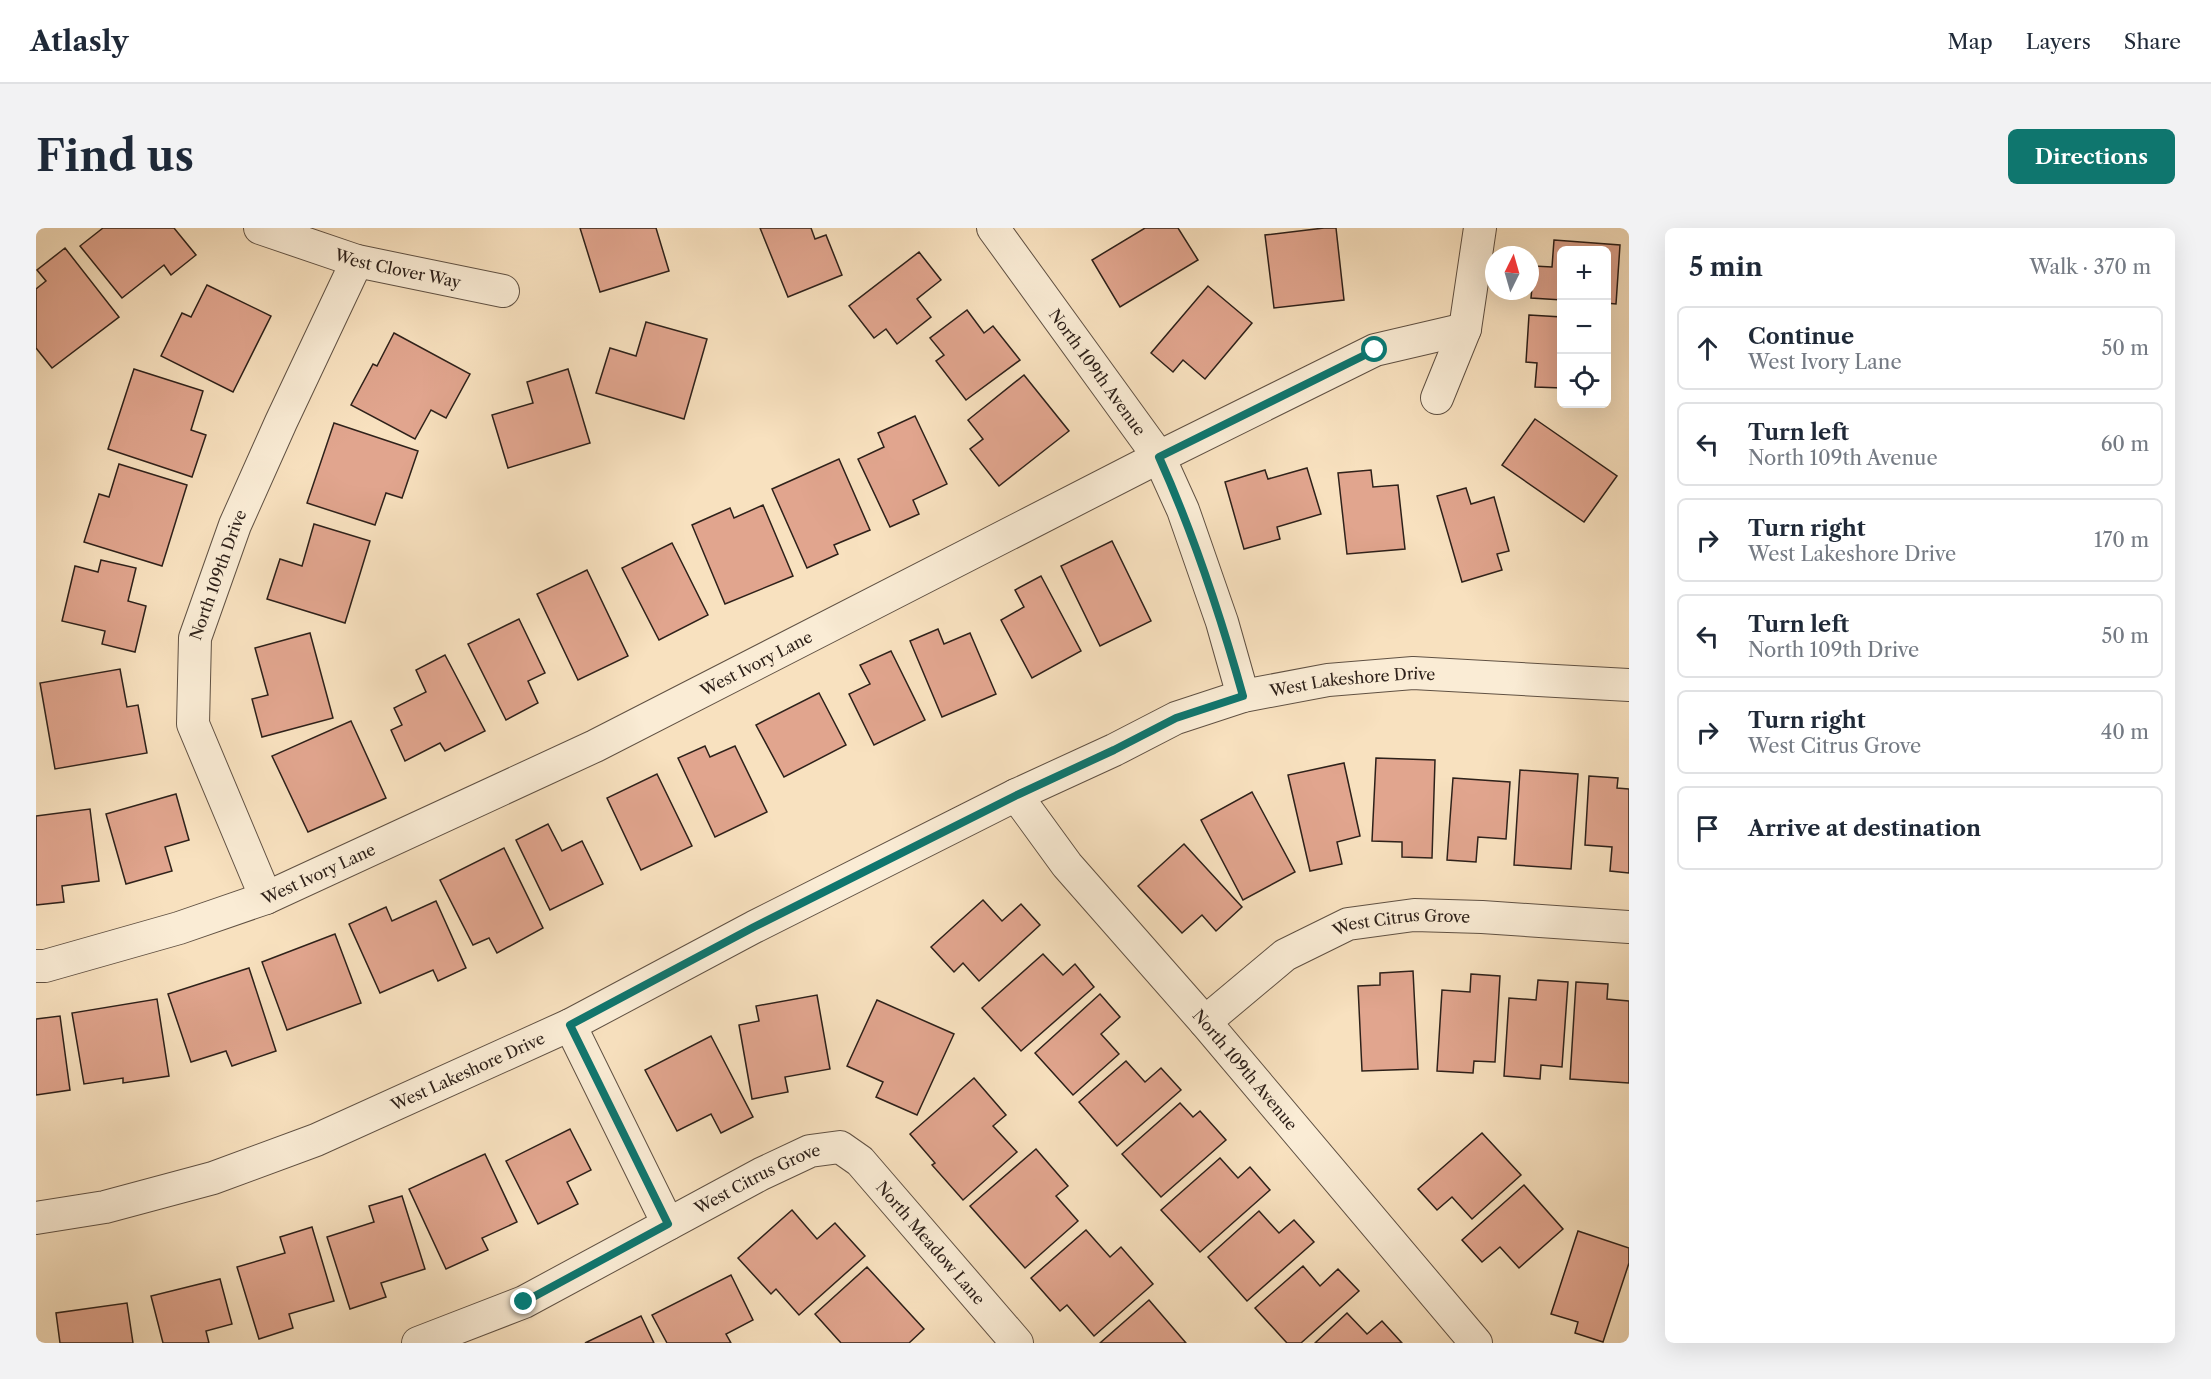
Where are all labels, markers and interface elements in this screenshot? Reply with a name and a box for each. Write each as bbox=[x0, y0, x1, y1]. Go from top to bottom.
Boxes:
text: Atlasly bbox=[30, 24, 129, 58]
text: Map bbox=[1948, 29, 1993, 54]
text: Layers bbox=[2026, 29, 2091, 54]
text: Share bbox=[2124, 29, 2181, 54]
button: Directions bbox=[2008, 129, 2175, 184]
text: Find us bbox=[36, 130, 194, 182]
street label: West Clover Way bbox=[331, 244, 464, 292]
north arrow bbox=[1485, 246, 1539, 300]
map controls bbox=[1557, 246, 1611, 408]
button: + bbox=[1557, 246, 1611, 300]
text: 5 min bbox=[1689, 251, 1763, 283]
text: Walk · 370 m bbox=[2029, 255, 2151, 279]
button: − bbox=[1557, 300, 1611, 354]
street label: North 109th Avenue bbox=[1045, 305, 1150, 439]
text: Continue bbox=[1748, 323, 1854, 350]
icon: ahead bbox=[1691, 332, 1724, 365]
route start bbox=[1361, 336, 1387, 362]
text: 50 m bbox=[2102, 336, 2149, 360]
text: West Ivory Lane bbox=[1748, 350, 1902, 374]
button: locate bbox=[1557, 354, 1611, 408]
text: Turn left bbox=[1748, 419, 1849, 446]
icon: left bbox=[1691, 428, 1724, 461]
text: 60 m bbox=[2101, 432, 2149, 456]
text: North 109th Avenue bbox=[1748, 446, 1938, 470]
street label: North 109th Drive bbox=[185, 506, 251, 643]
text: Turn right bbox=[1748, 515, 1866, 542]
icon: right bbox=[1691, 524, 1724, 557]
text: 170 m bbox=[2094, 528, 2149, 552]
text: West Lakeshore Drive bbox=[1748, 542, 1956, 566]
text: Turn left bbox=[1748, 611, 1849, 638]
icon: left bbox=[1691, 620, 1724, 653]
text: 50 m bbox=[2102, 624, 2149, 648]
street label: West Ivory Lane bbox=[696, 626, 816, 701]
text: North 109th Drive bbox=[1748, 638, 1919, 662]
street label: West Lakeshore Drive bbox=[1267, 663, 1436, 701]
text: Turn right bbox=[1748, 707, 1866, 734]
icon: right bbox=[1691, 716, 1724, 749]
text: 40 m bbox=[2101, 720, 2149, 744]
text: West Citrus Grove bbox=[1748, 734, 1921, 758]
icon: arrive bbox=[1691, 812, 1724, 845]
text: Arrive at destination bbox=[1748, 815, 1981, 842]
street label: West Ivory Lane bbox=[257, 839, 378, 909]
street label: West Citrus Grove bbox=[1328, 905, 1470, 940]
street label: North 109th Avenue bbox=[1189, 1005, 1302, 1134]
street label: West Lakeshore Drive bbox=[387, 1028, 548, 1115]
street label: West Citrus Grove bbox=[690, 1140, 821, 1219]
street label: North Meadow Lane bbox=[872, 1177, 989, 1309]
route end bbox=[510, 1288, 536, 1314]

